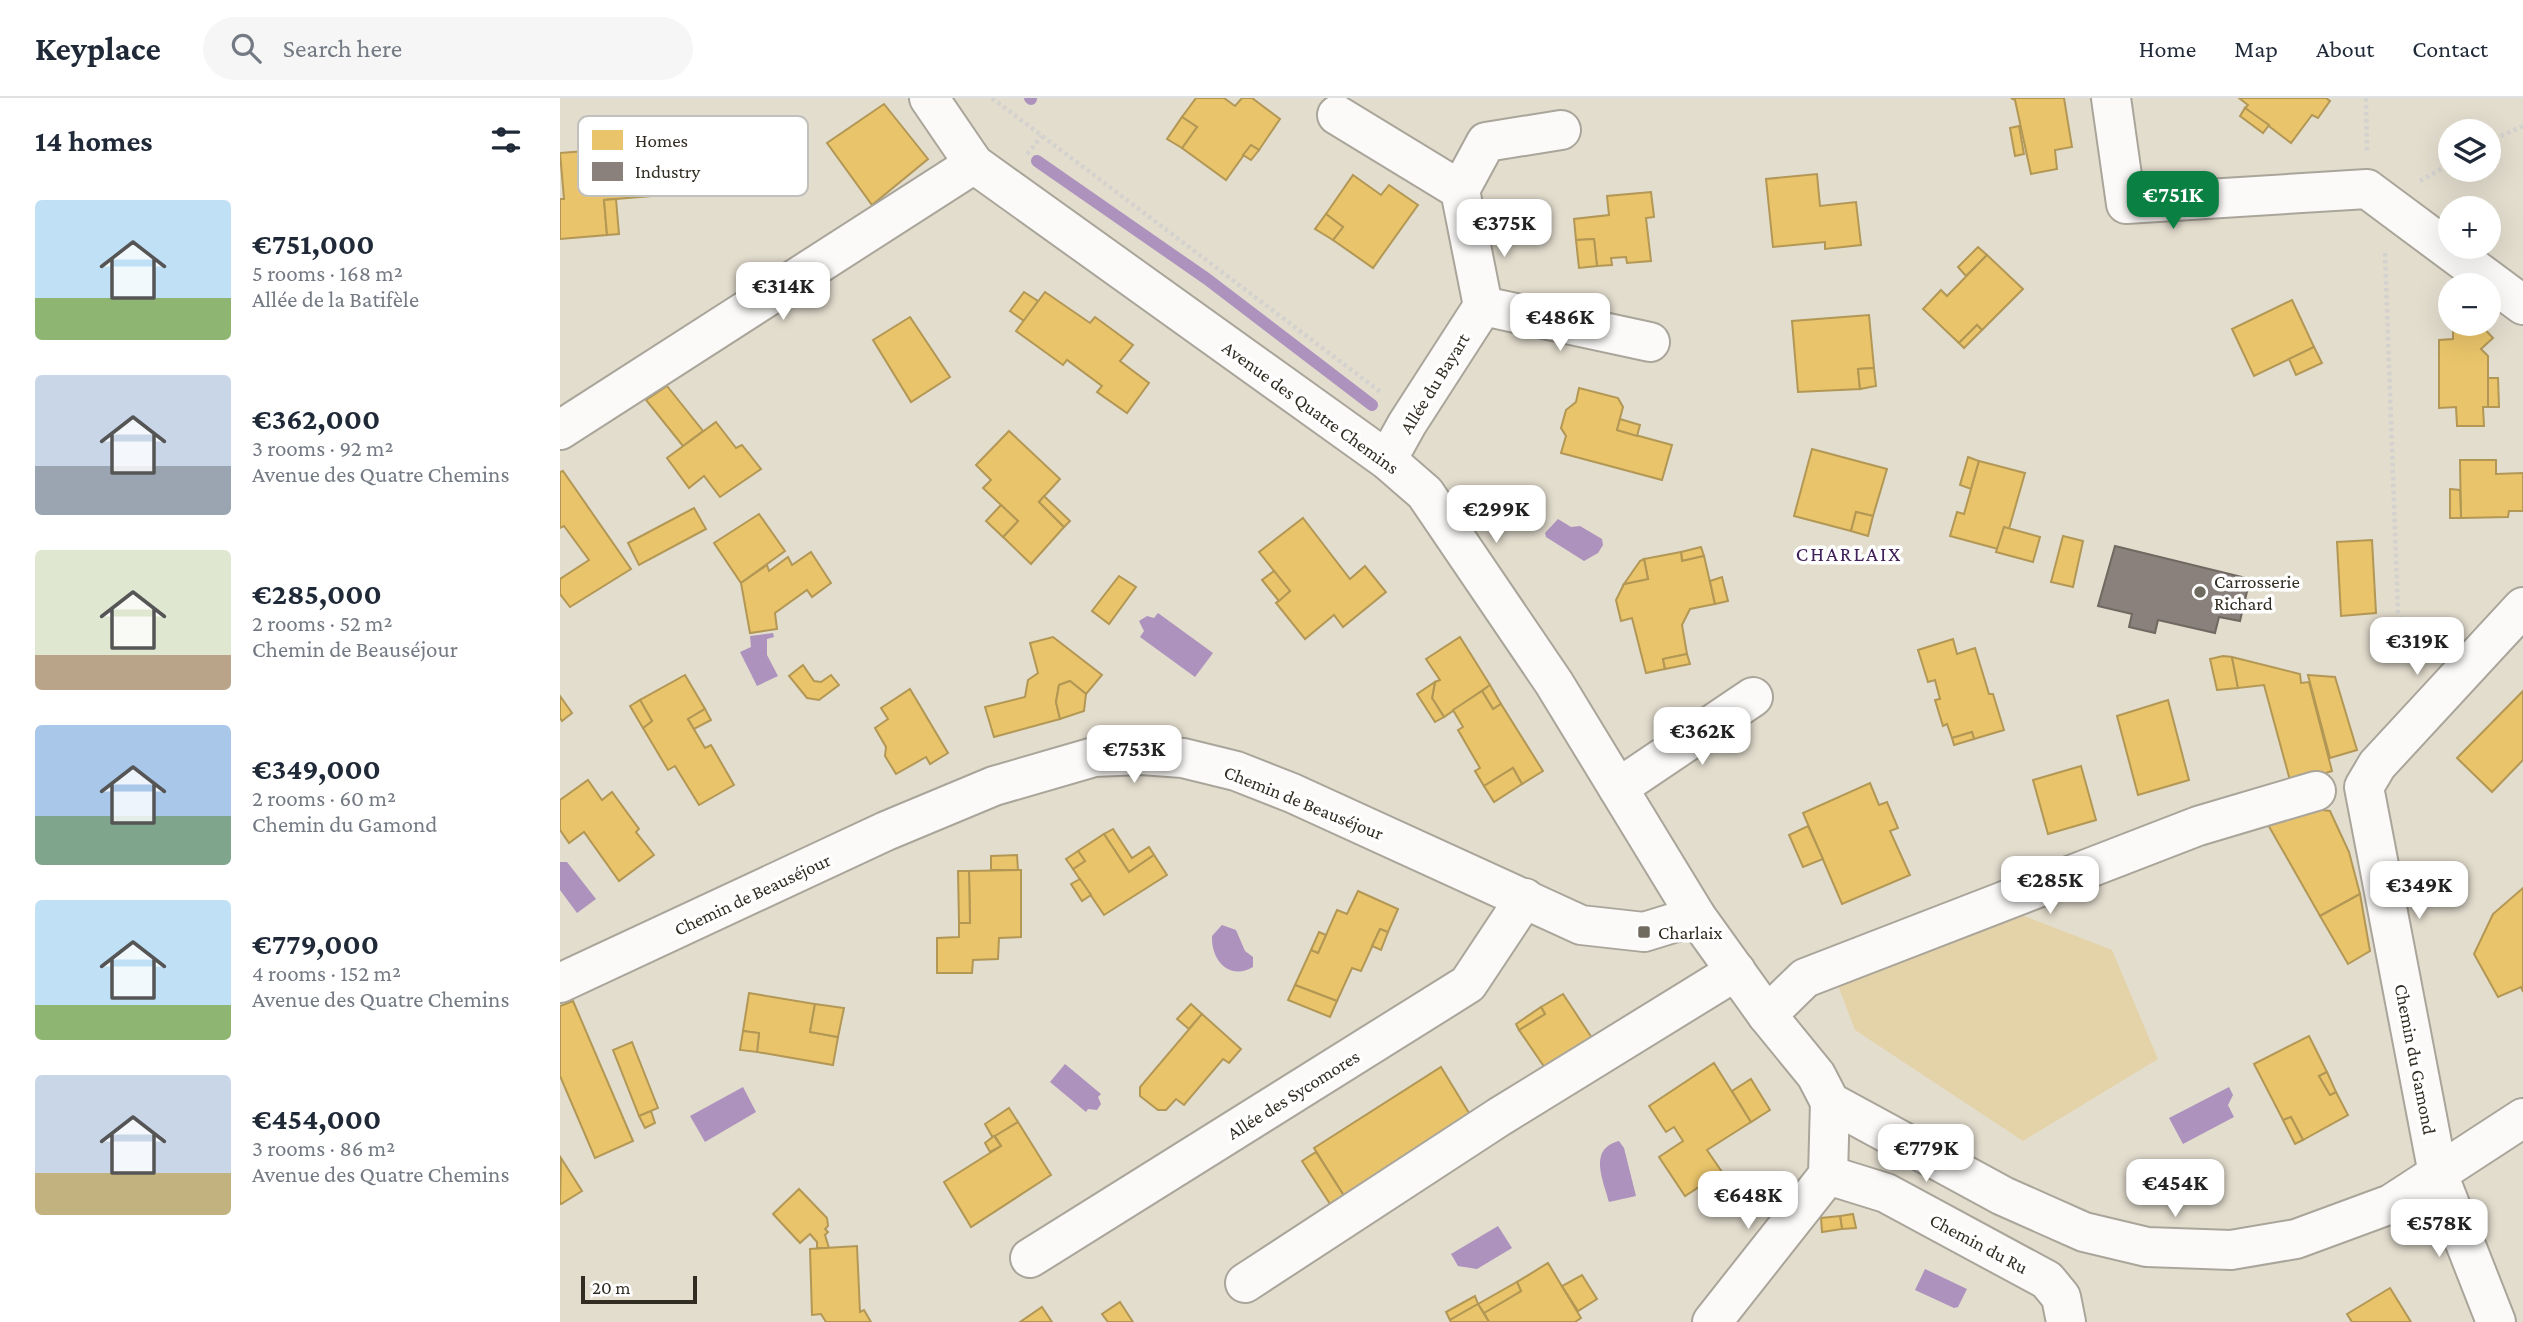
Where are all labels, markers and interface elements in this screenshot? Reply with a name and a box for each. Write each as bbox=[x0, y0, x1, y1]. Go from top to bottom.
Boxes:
search box bbox=[203, 17, 693, 80]
icon: search bbox=[227, 29, 265, 67]
text: Keyplace bbox=[35, 30, 161, 67]
text: Search here bbox=[283, 34, 402, 63]
text: Home bbox=[2139, 35, 2196, 62]
text: Map bbox=[2234, 35, 2278, 62]
text: About bbox=[2316, 35, 2374, 62]
text: Contact bbox=[2412, 35, 2488, 62]
legend bbox=[578, 116, 808, 196]
map controls bbox=[2438, 119, 2501, 336]
button: layers bbox=[2438, 119, 2501, 182]
icon: filters bbox=[487, 121, 525, 159]
text: 14 homes bbox=[35, 124, 153, 157]
text: Homes bbox=[635, 130, 688, 151]
text: Industry bbox=[635, 161, 701, 182]
pin: €751K bbox=[2124, 172, 2222, 231]
text: €751K bbox=[2143, 181, 2203, 207]
button: + bbox=[2438, 196, 2501, 259]
pin: €375K bbox=[1455, 200, 1553, 259]
text: €375K bbox=[1473, 209, 1535, 235]
text: €751,000 bbox=[252, 227, 374, 260]
icon: home bbox=[91, 228, 175, 312]
text: 5 rooms · 168 m² bbox=[252, 260, 403, 286]
pin: €314K bbox=[734, 262, 832, 322]
text: €314K bbox=[752, 272, 814, 298]
button: − bbox=[2438, 273, 2501, 336]
text: Allée de la Batifèle bbox=[252, 286, 419, 312]
pin: €486K bbox=[1511, 294, 1609, 353]
text: €486K bbox=[1526, 303, 1594, 329]
street label: Allée du Bayart bbox=[1395, 329, 1474, 437]
street label: Avenue des Quatre Chemins bbox=[1218, 336, 1403, 478]
text: €362,000 bbox=[252, 402, 380, 435]
icon: home bbox=[91, 403, 175, 487]
text: 3 rooms · 92 m² bbox=[252, 435, 393, 461]
text: Avenue des Quatre Chemins bbox=[252, 461, 510, 487]
pin: €299K bbox=[1447, 486, 1545, 545]
text: €299K bbox=[1463, 495, 1529, 521]
district label: CHARLAIX bbox=[1796, 542, 1902, 566]
place label: Carrosserie Richard bbox=[2214, 571, 2300, 614]
text: €285,000 bbox=[252, 577, 382, 610]
icon: home bbox=[91, 578, 175, 662]
marker: Carrosserie Richard bbox=[2192, 584, 2208, 600]
text: 2 rooms · 52 m² bbox=[252, 610, 392, 636]
pin: €319K bbox=[2368, 618, 2466, 677]
text: €319K bbox=[2386, 627, 2448, 653]
text: Chemin de Beauséjour bbox=[252, 636, 458, 662]
pin: €362K bbox=[1653, 708, 1751, 767]
text: €362K bbox=[1670, 717, 1734, 743]
pin: €753K bbox=[1085, 726, 1183, 785]
text: €753K bbox=[1103, 735, 1165, 761]
text: €349,000 bbox=[252, 752, 381, 785]
icon: home bbox=[91, 753, 175, 837]
street label: Chemin de Beauséjour bbox=[1221, 761, 1387, 845]
text: 2 rooms · 60 m² bbox=[252, 785, 396, 811]
text: Chemin du Gamond bbox=[252, 811, 437, 837]
street label: Chemin de Beauséjour bbox=[671, 849, 834, 941]
pin: €285K bbox=[2001, 856, 2099, 916]
pin: €349K bbox=[2370, 862, 2468, 921]
text: €285K bbox=[2017, 866, 2083, 892]
text: €349K bbox=[2386, 871, 2452, 897]
place label: Charlaix bbox=[1658, 922, 1723, 943]
marker: Charlaix bbox=[1636, 924, 1652, 940]
text: €779,000 bbox=[252, 927, 379, 960]
icon: home bbox=[91, 928, 175, 1012]
text: 4 rooms · 152 m² bbox=[252, 960, 401, 986]
street label: Chemin du Gamond bbox=[2391, 982, 2440, 1136]
text: Avenue des Quatre Chemins bbox=[252, 986, 510, 1012]
street label: Allée des Sycomores bbox=[1223, 1045, 1363, 1144]
text: €454,000 bbox=[252, 1102, 381, 1135]
icon: home bbox=[91, 1103, 175, 1187]
pin: €779K bbox=[1877, 1124, 1975, 1184]
text: €779K bbox=[1894, 1134, 1958, 1160]
text: 3 rooms · 86 m² bbox=[252, 1135, 395, 1161]
pin: €454K bbox=[2126, 1160, 2224, 1219]
text: Avenue des Quatre Chemins bbox=[252, 1161, 510, 1187]
text: €454K bbox=[2142, 1169, 2208, 1195]
pin: €648K bbox=[1699, 1172, 1797, 1231]
text: €648K bbox=[1714, 1181, 1782, 1207]
pin: €578K bbox=[2390, 1200, 2488, 1259]
street label: Chemin du Ru bbox=[1926, 1209, 2031, 1278]
text: €578K bbox=[2407, 1209, 2471, 1235]
scale bar bbox=[581, 1273, 696, 1305]
text: 20 m bbox=[592, 1277, 631, 1298]

